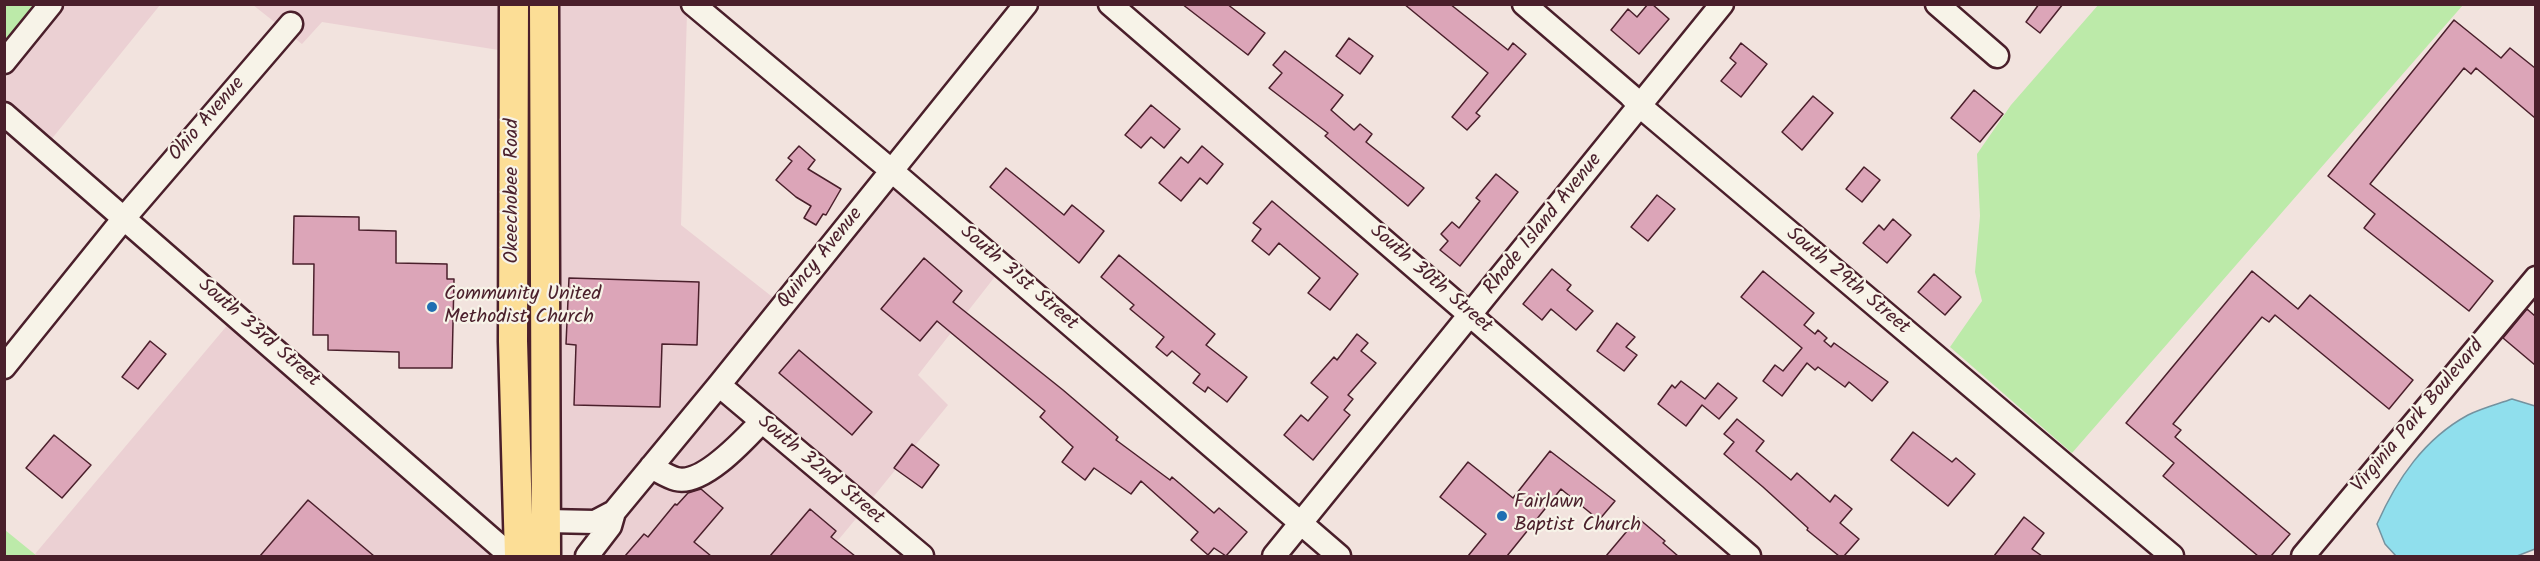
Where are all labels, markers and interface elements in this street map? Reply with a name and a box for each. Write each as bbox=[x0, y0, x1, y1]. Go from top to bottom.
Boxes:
street label: Ohio Avenue bbox=[165, 73, 251, 167]
street label: Okeechobee Road bbox=[502, 119, 526, 263]
street label: Rhode Island Avenue bbox=[1480, 149, 1608, 301]
street label: Quincy Avenue bbox=[773, 204, 869, 314]
street label: South 30th Street bbox=[1364, 220, 1496, 340]
street label: South 31st Street bbox=[954, 221, 1082, 337]
street label: South 29th Street bbox=[1780, 223, 1914, 341]
street label: South 33rd Street bbox=[192, 274, 324, 394]
place label: Community United Methodist Church bbox=[444, 284, 601, 331]
marker: Community United Methodist Church bbox=[425, 300, 439, 314]
street label: Virginia Park Boulevard bbox=[2348, 335, 2490, 499]
street label: South 32nd Street bbox=[752, 411, 888, 531]
place label: Fairlawn Baptist Church bbox=[1514, 492, 1641, 539]
marker: Fairlawn Baptist Church bbox=[1495, 509, 1509, 523]

